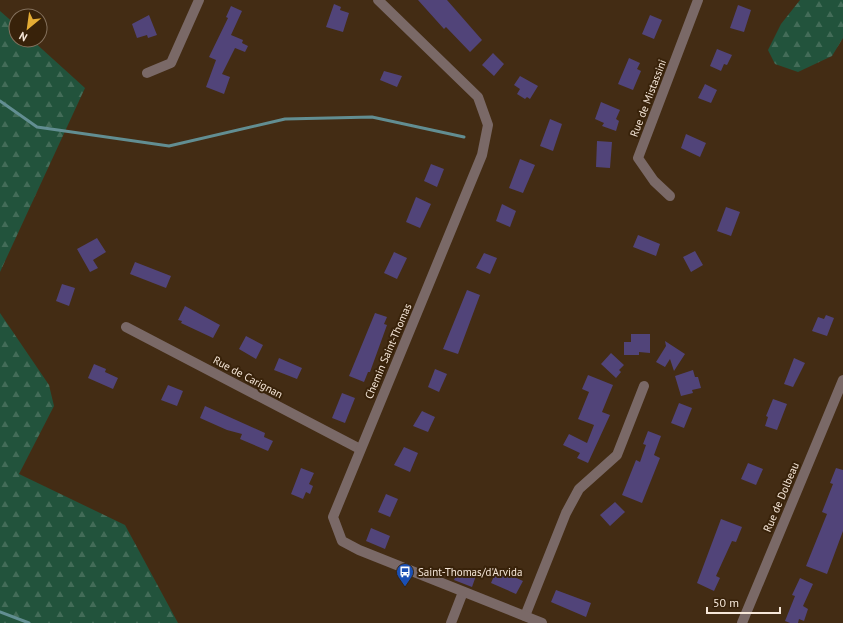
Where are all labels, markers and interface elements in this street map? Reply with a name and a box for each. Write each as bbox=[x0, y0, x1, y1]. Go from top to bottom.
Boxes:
north arrow bbox=[8, 8, 48, 48]
text: N bbox=[17, 29, 30, 45]
street label: Rue de Mistassini bbox=[627, 57, 669, 139]
street label: Chemin Saint-Thomas bbox=[362, 301, 415, 401]
street label: Rue de Carignan bbox=[211, 353, 285, 401]
street label: Rue de Dolbeau bbox=[760, 460, 802, 534]
bus stop icon: Saint-Thomas/d'Arvida bbox=[395, 562, 415, 587]
place label: Saint-Thomas/d'Arvida bbox=[418, 565, 522, 579]
scale bar bbox=[707, 589, 780, 615]
text: 50 m bbox=[713, 595, 739, 610]

